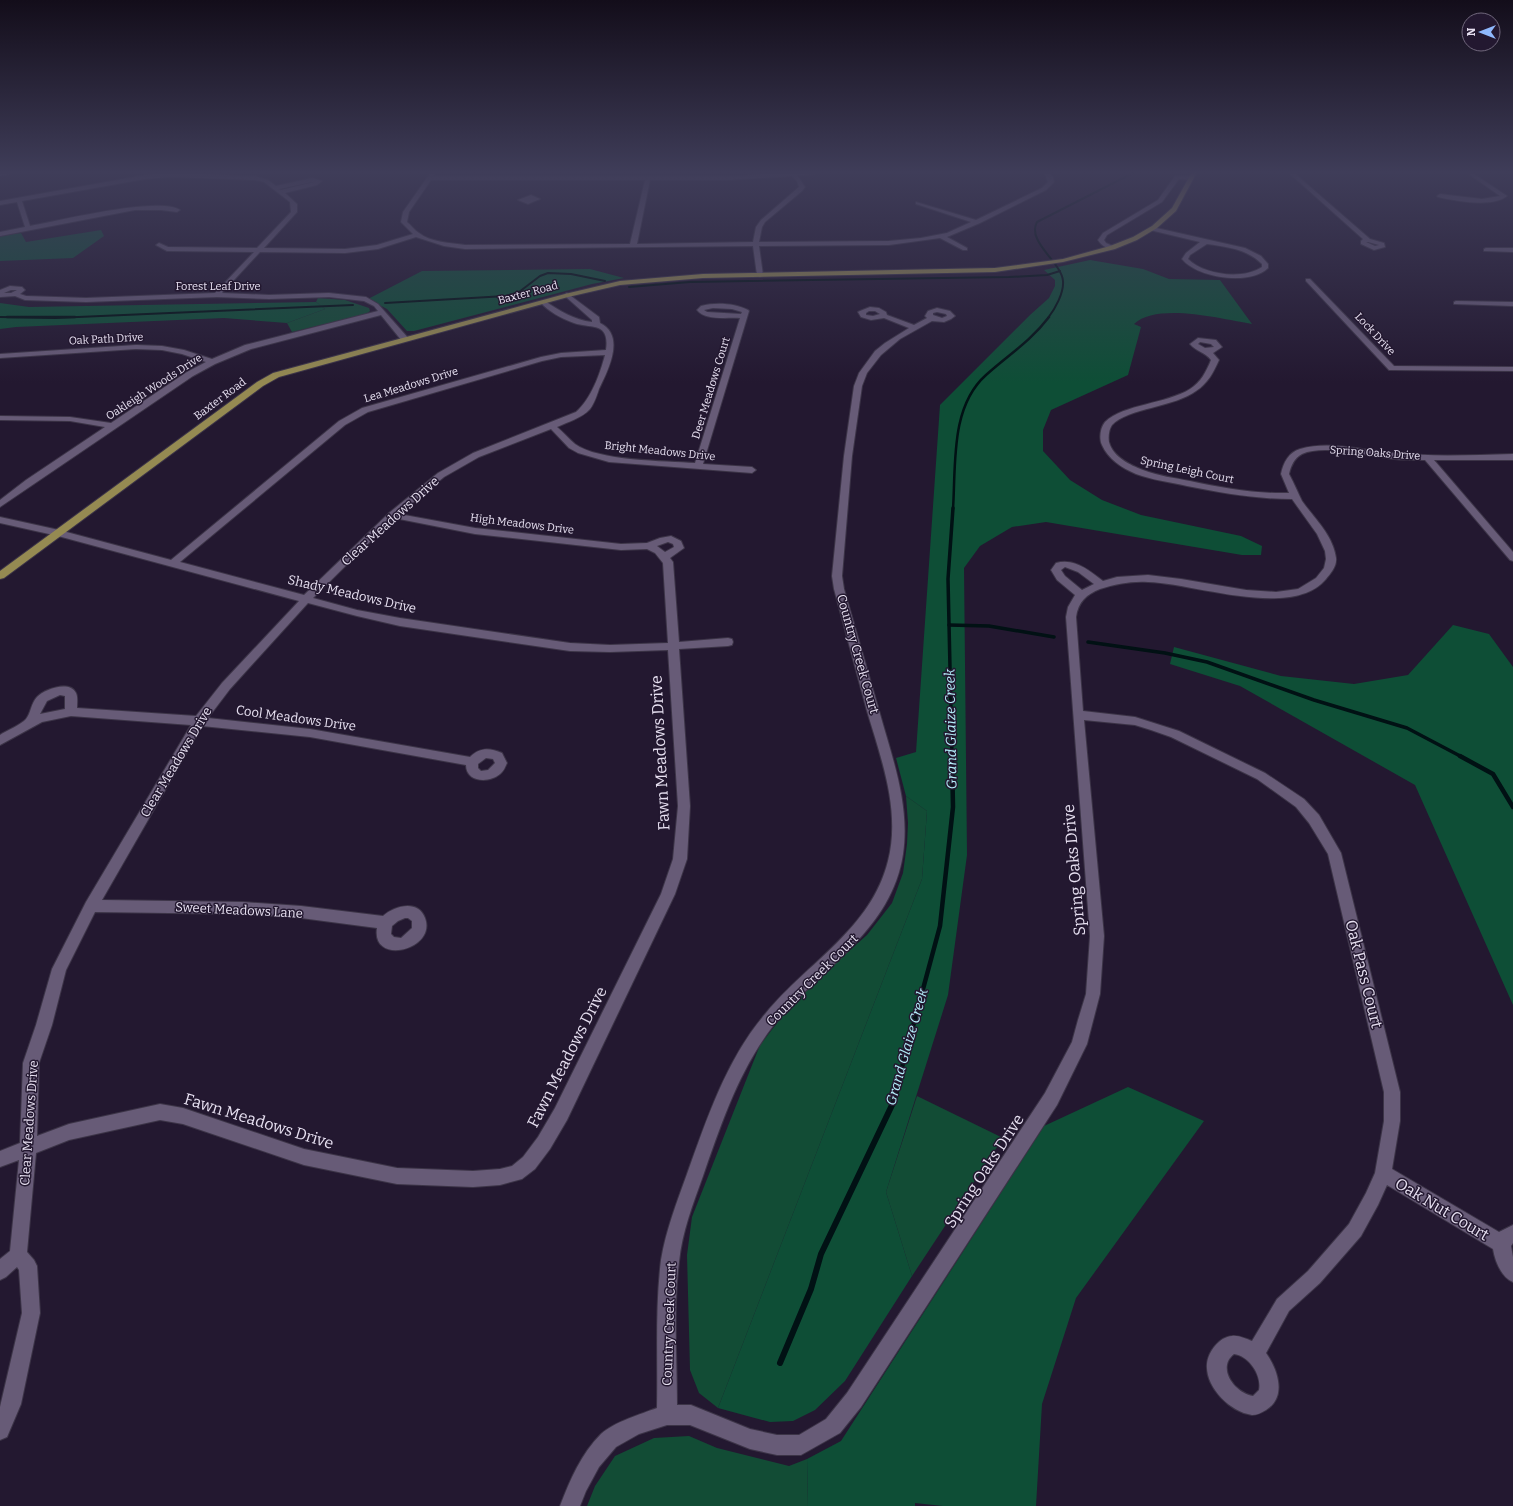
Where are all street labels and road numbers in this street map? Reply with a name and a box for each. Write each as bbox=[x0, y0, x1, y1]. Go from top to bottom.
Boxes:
street label: Baxter Road bbox=[497, 279, 560, 307]
street label: Forest Leaf Drive bbox=[175, 280, 261, 293]
street label: Lock Drive bbox=[1352, 310, 1398, 358]
street label: Oak Path Drive bbox=[68, 331, 144, 347]
street label: Deer Meadows Court bbox=[689, 335, 733, 441]
street label: Oakleigh Woods Drive bbox=[104, 351, 204, 423]
street label: Lea Meadows Drive bbox=[362, 365, 460, 405]
street label: Baxter Road bbox=[192, 375, 249, 423]
street label: Bright Meadows Drive bbox=[604, 439, 716, 463]
street label: Spring Oaks Drive bbox=[1329, 443, 1421, 463]
street label: Spring Leigh Court bbox=[1139, 454, 1235, 486]
street label: Clear Meadows Drive bbox=[338, 473, 442, 569]
street label: High Meadows Drive bbox=[469, 511, 575, 537]
street label: Shady Meadows Drive bbox=[286, 572, 418, 616]
street label: Country Creek Court bbox=[834, 593, 882, 716]
street label: Fawn Meadows Drive bbox=[646, 675, 674, 831]
street label: Cool Meadows Drive bbox=[235, 702, 357, 734]
street label: Clear Meadows Drive bbox=[137, 704, 215, 820]
street label: Spring Oaks Drive bbox=[1059, 804, 1089, 936]
street label: Sweet Meadows Lane bbox=[175, 899, 303, 921]
street label: Oak Pass Court bbox=[1341, 918, 1387, 1030]
street label: Country Creek Court bbox=[763, 931, 861, 1029]
street label: Fawn Meadows Drive bbox=[523, 983, 611, 1131]
street label: Clear Meadows Drive bbox=[17, 1060, 41, 1186]
street label: Fawn Meadows Drive bbox=[182, 1089, 336, 1153]
street label: Spring Oaks Drive bbox=[940, 1111, 1028, 1231]
street label: Oak Nut Court bbox=[1392, 1174, 1493, 1245]
street label: Country Creek Court bbox=[659, 1262, 679, 1386]

